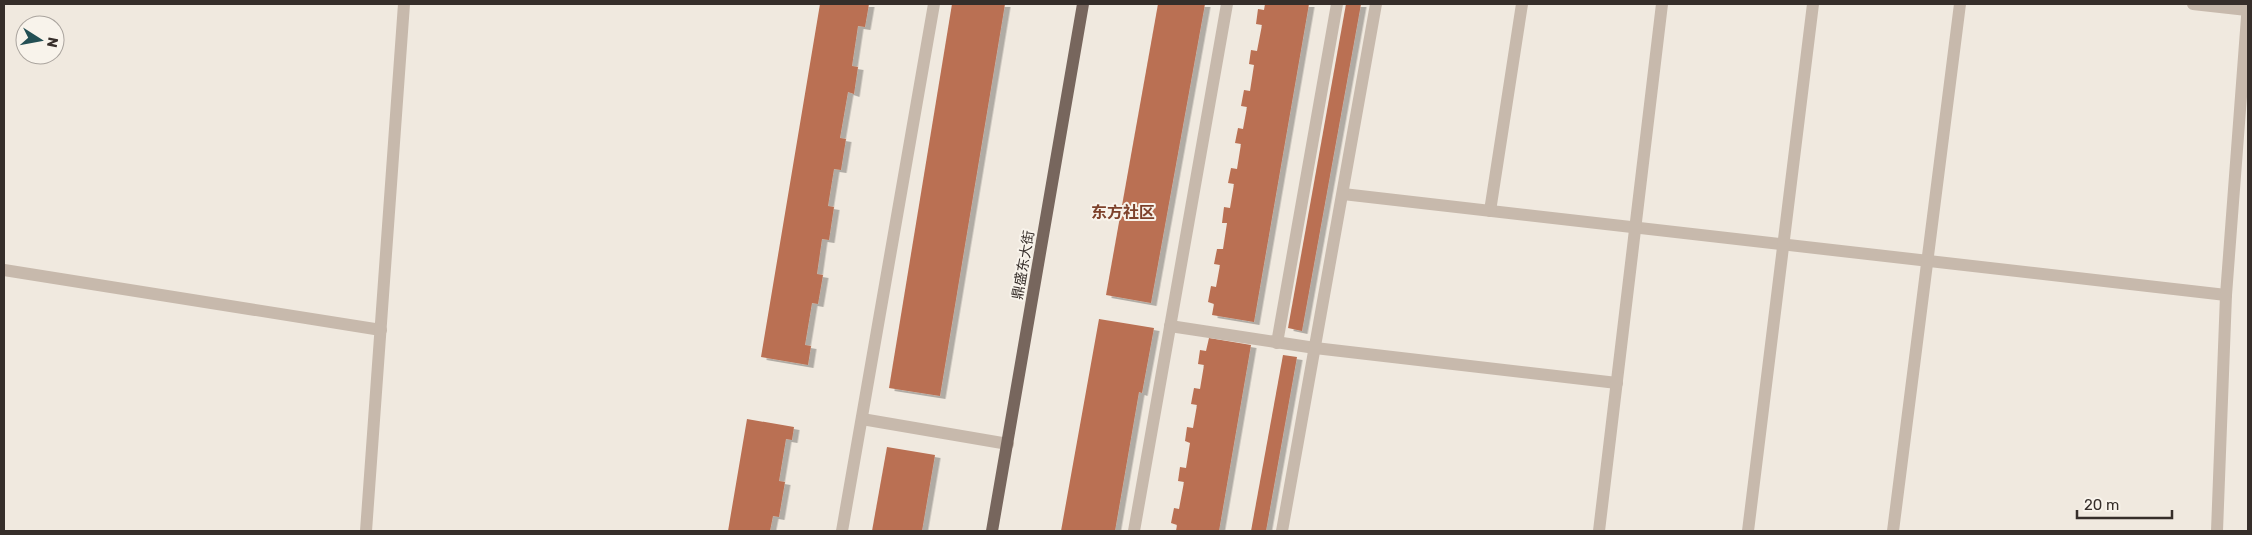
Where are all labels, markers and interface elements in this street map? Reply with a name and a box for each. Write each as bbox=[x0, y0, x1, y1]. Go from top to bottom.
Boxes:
north arrow bbox=[15, 15, 65, 65]
text: N bbox=[43, 36, 62, 49]
district label: 东方社区 bbox=[1091, 203, 1155, 222]
street label: 鼎盛东大街 bbox=[1009, 229, 1038, 301]
scale bar bbox=[2077, 488, 2172, 520]
text: 20 m bbox=[2084, 496, 2119, 514]

